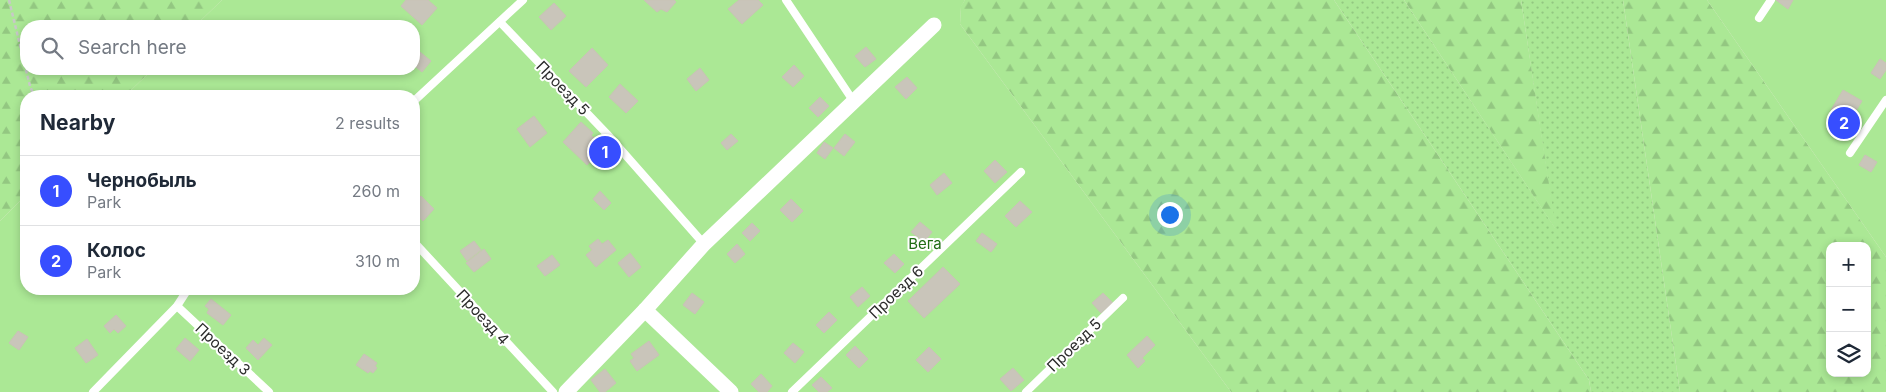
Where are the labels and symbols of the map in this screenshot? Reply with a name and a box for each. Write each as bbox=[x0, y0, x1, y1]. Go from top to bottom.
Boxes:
street label: Проезд 5 bbox=[532, 57, 594, 119]
pin: 2 bbox=[1828, 104, 1860, 142]
pin: 1 bbox=[589, 133, 621, 171]
your location bbox=[1157, 202, 1183, 228]
park label: Вега bbox=[908, 234, 942, 253]
street label: Проезд 6 bbox=[865, 261, 927, 323]
street label: Проезд 4 bbox=[453, 285, 513, 349]
street label: Проезд 5 bbox=[1043, 314, 1105, 376]
street label: Проезд 3 bbox=[192, 319, 254, 379]

